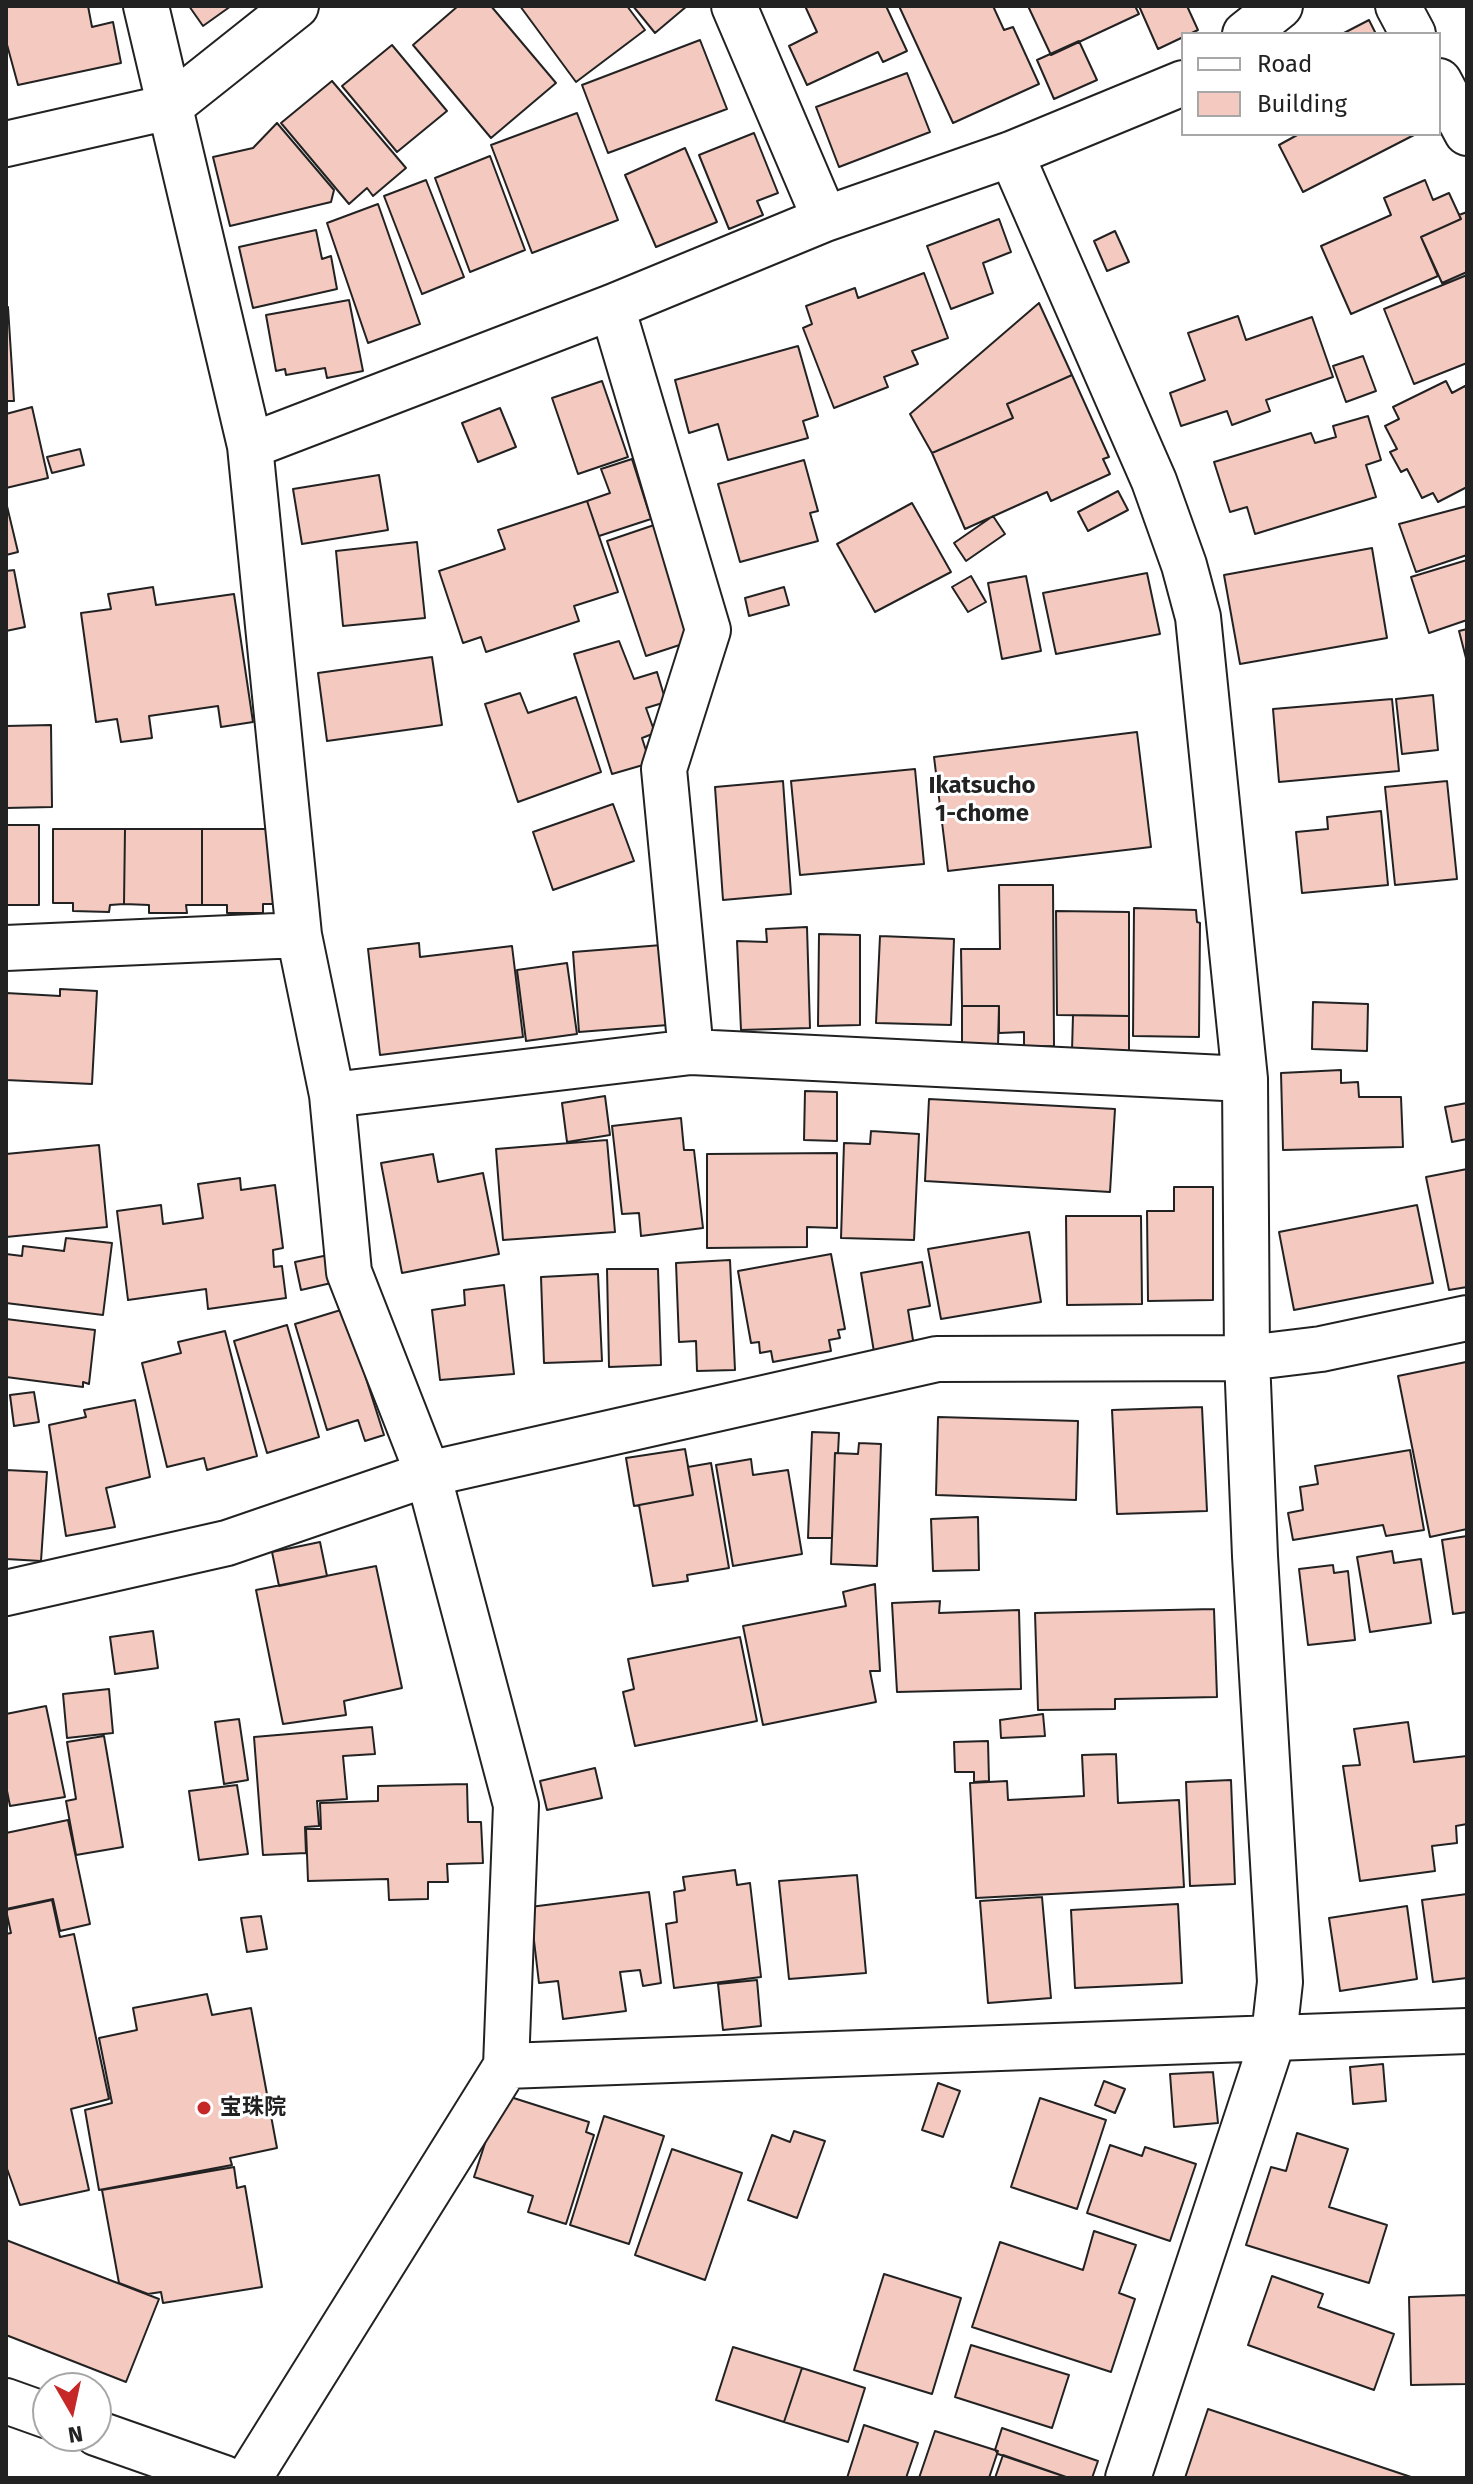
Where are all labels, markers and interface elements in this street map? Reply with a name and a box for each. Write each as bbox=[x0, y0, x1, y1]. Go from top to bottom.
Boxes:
legend bbox=[1181, 32, 1441, 136]
text: Road bbox=[1257, 50, 1312, 78]
text: Building bbox=[1257, 90, 1347, 118]
district label: Ikatsucho 1-chome bbox=[928, 772, 1036, 828]
place label: 宝珠院 bbox=[220, 2095, 286, 2121]
marker: 宝珠院 bbox=[195, 2099, 213, 2117]
north arrow bbox=[32, 2372, 112, 2452]
text: N bbox=[66, 2420, 85, 2449]

